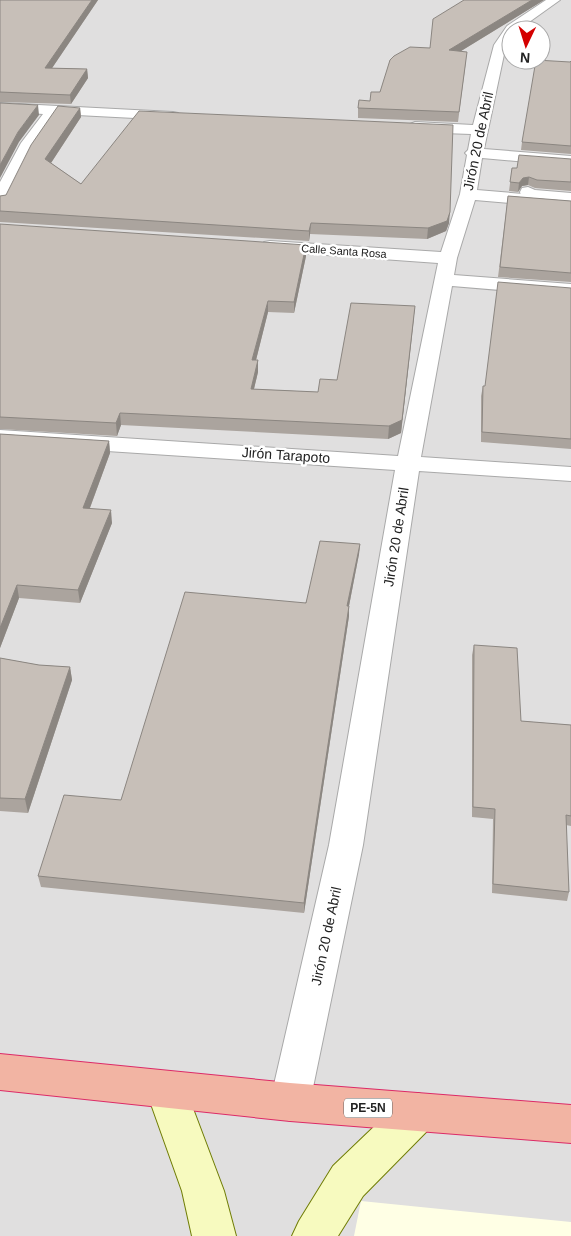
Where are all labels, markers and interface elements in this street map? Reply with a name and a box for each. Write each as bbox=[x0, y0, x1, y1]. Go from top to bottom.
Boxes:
north arrow bbox=[501, 20, 551, 70]
text: N bbox=[519, 50, 531, 66]
street label: Jirón 20 de Abril bbox=[460, 90, 496, 192]
street label: Calle Santa Rosa bbox=[301, 242, 388, 260]
street label: Jirón Tarapoto bbox=[241, 444, 331, 466]
street label: Jirón 20 de Abril bbox=[380, 486, 412, 588]
street label: Jirón 20 de Abril bbox=[308, 885, 344, 987]
road number: PE-5N bbox=[344, 1098, 392, 1118]

